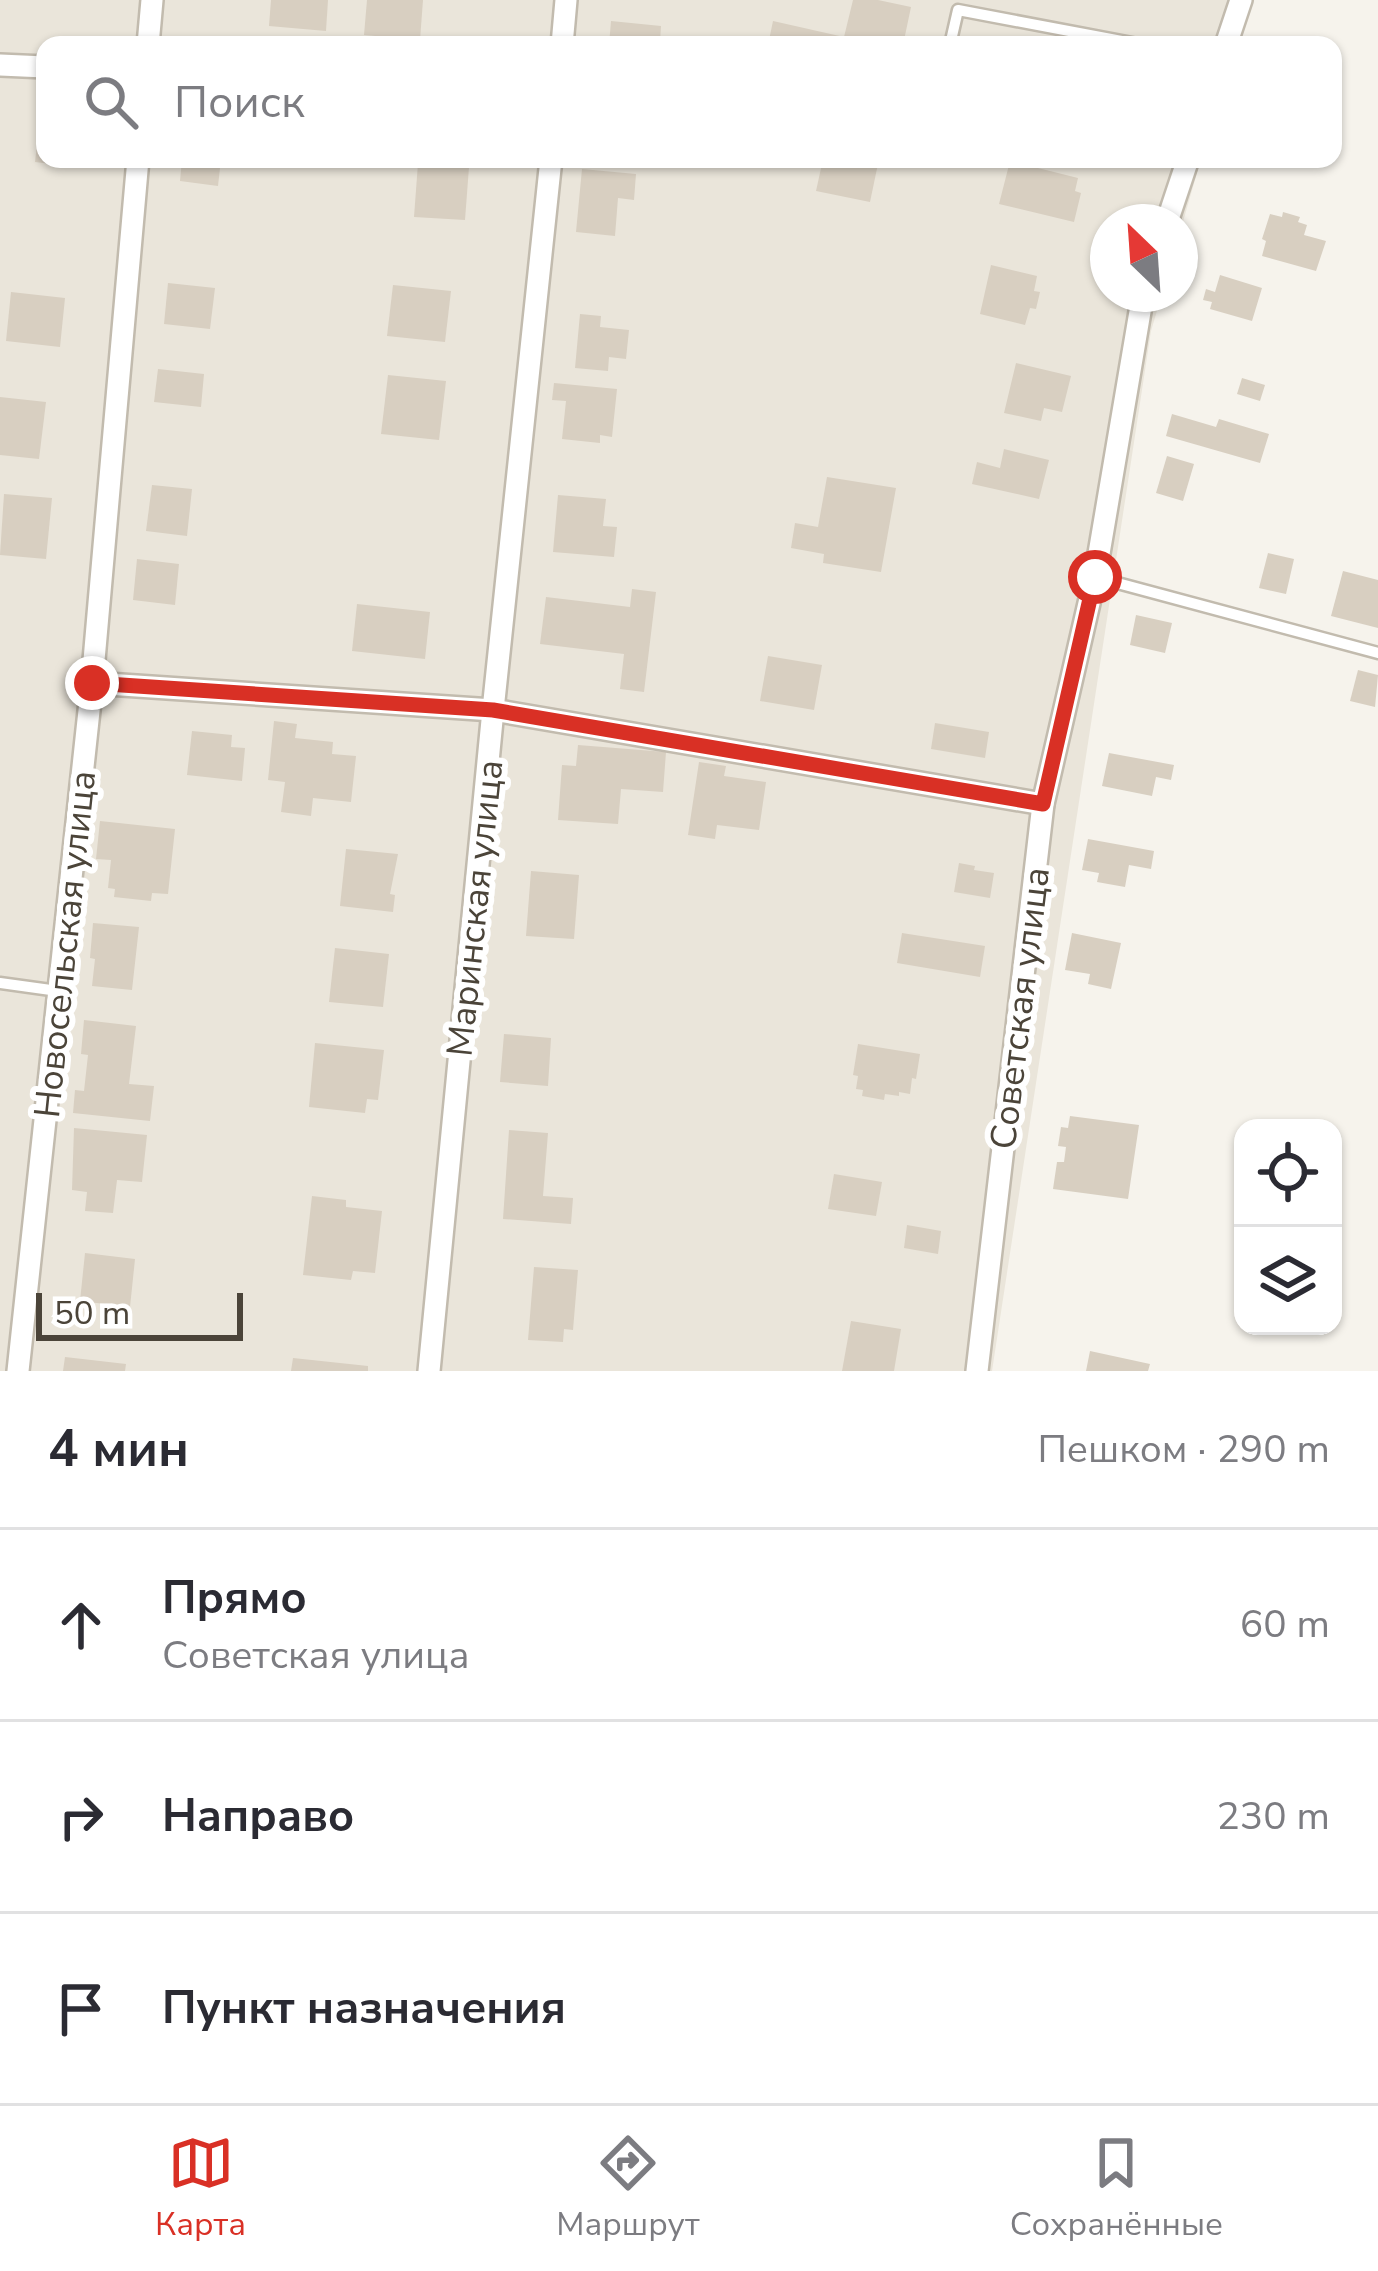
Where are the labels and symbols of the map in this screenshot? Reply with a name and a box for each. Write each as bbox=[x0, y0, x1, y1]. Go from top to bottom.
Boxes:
north arrow bbox=[1090, 204, 1198, 312]
route start bbox=[1068, 550, 1122, 604]
route end bbox=[65, 656, 119, 710]
street label: Маринская улица bbox=[436, 757, 515, 1059]
street label: Новосельская улица bbox=[23, 768, 108, 1120]
street label: Советская улица bbox=[979, 864, 1062, 1152]
scale bar bbox=[36, 1287, 243, 1340]

